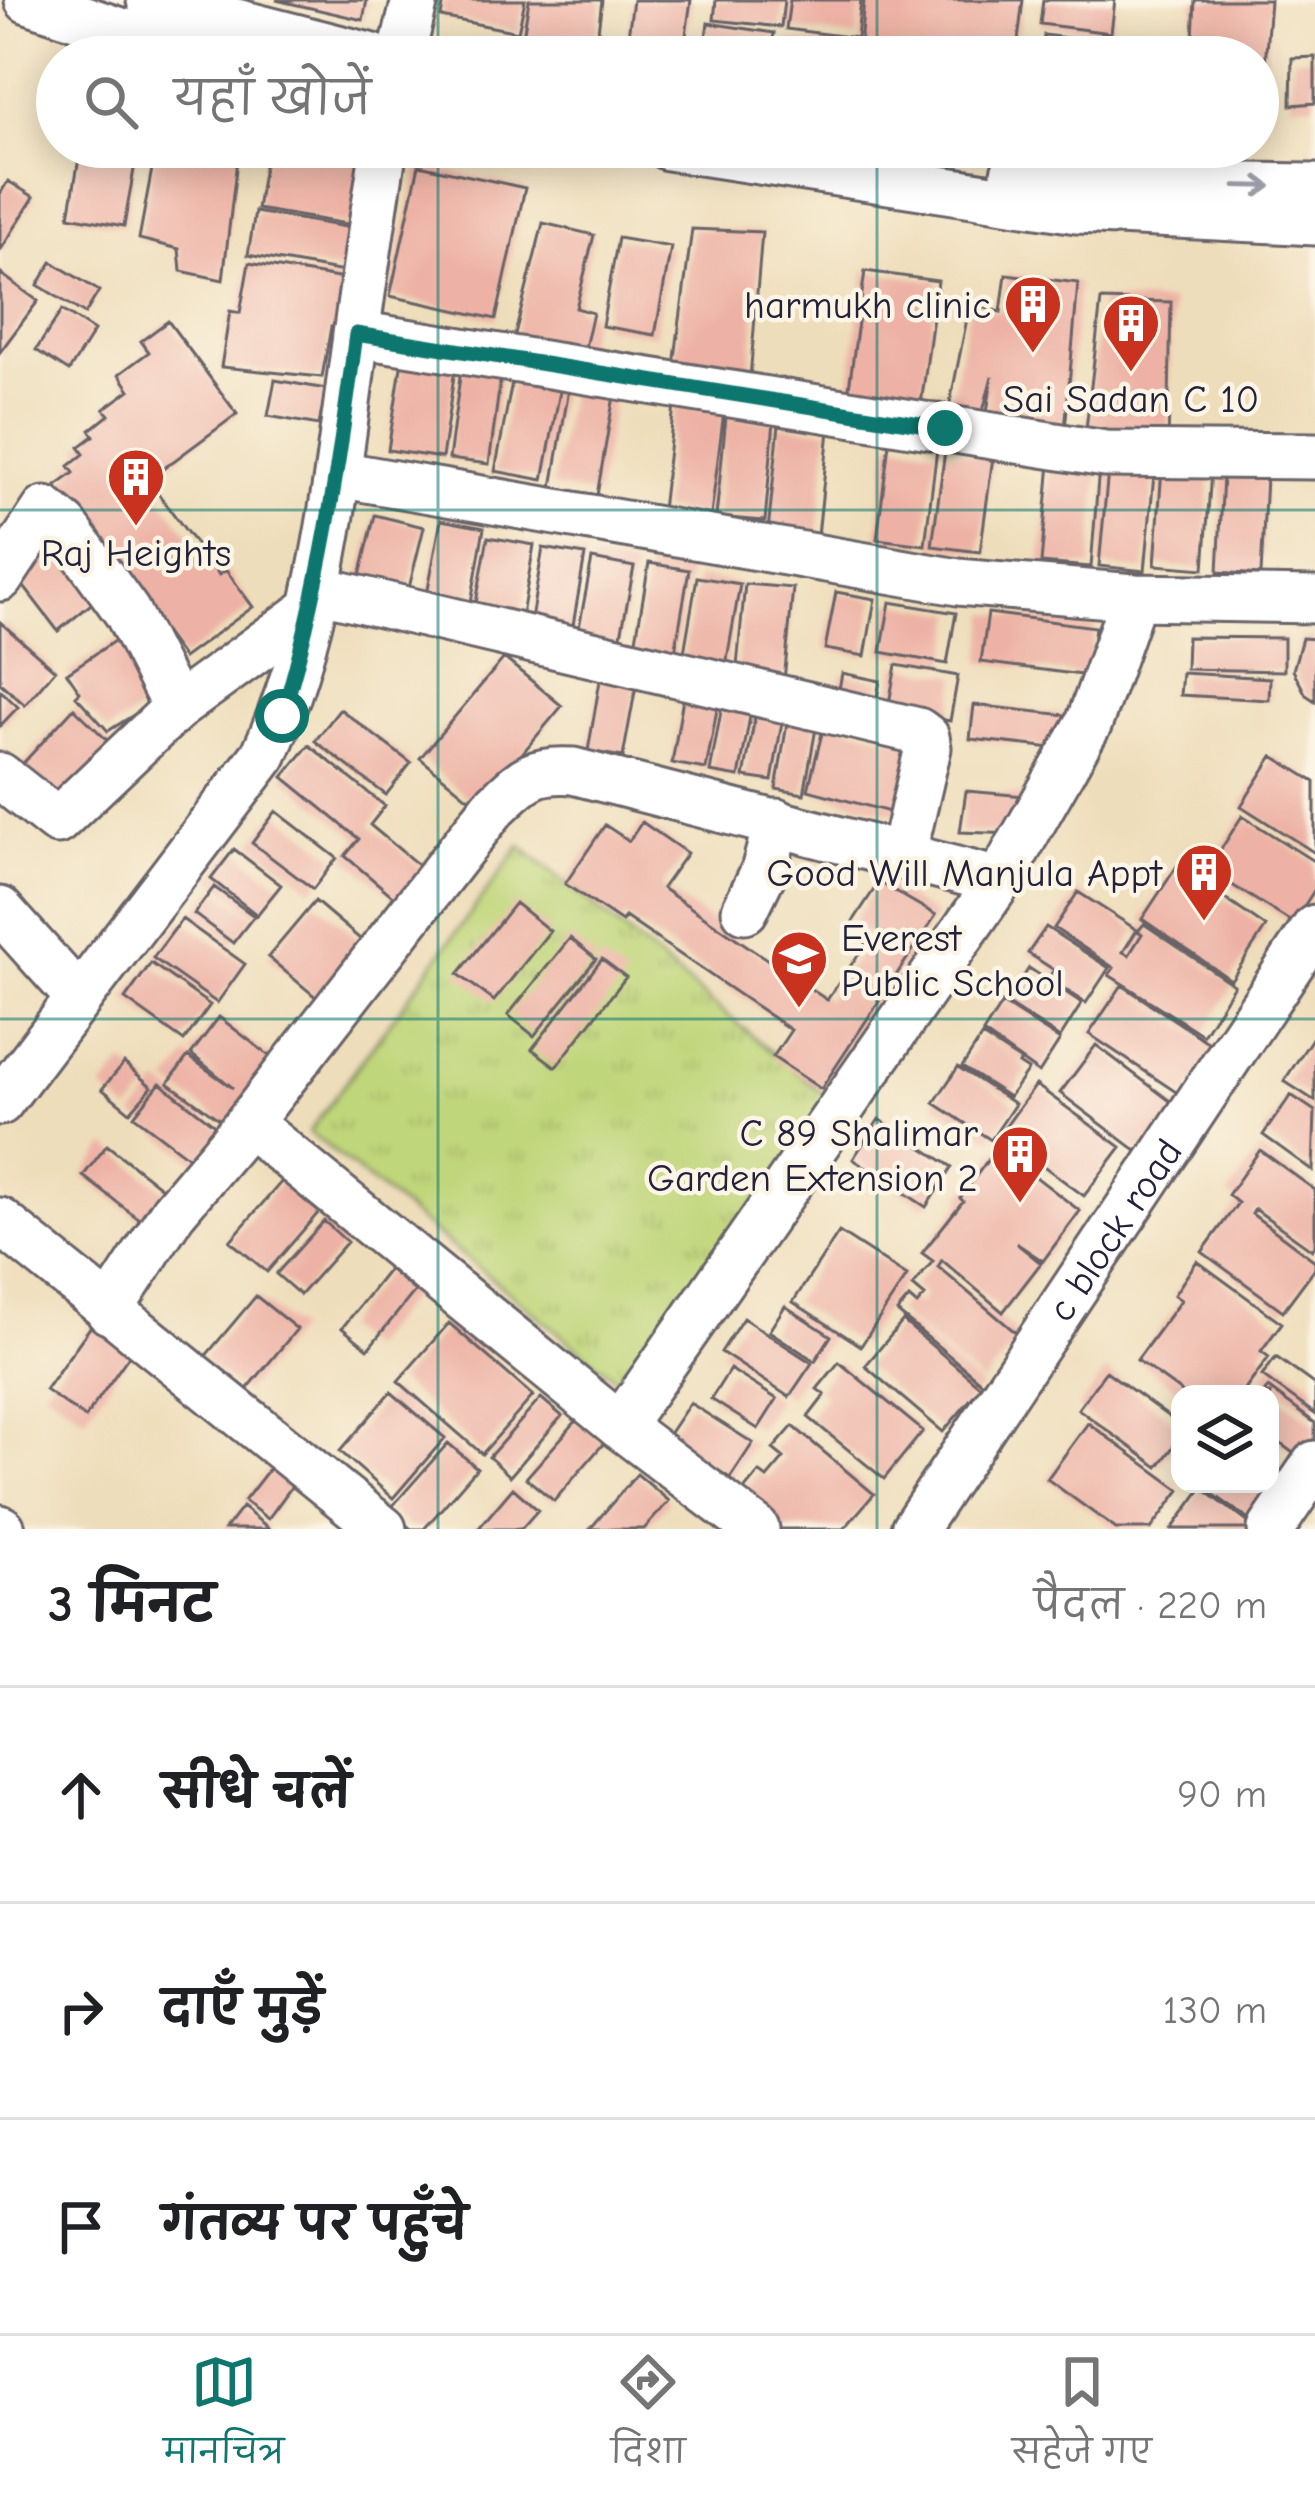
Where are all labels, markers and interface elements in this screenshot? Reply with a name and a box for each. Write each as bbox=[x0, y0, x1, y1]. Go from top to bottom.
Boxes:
search box bbox=[36, 36, 1279, 168]
icon: search bbox=[78, 69, 144, 135]
text: यहाँ खोजें bbox=[174, 73, 371, 125]
one-way arrow bbox=[1233, 175, 1272, 198]
building icon: harmukh clinic bbox=[1002, 273, 1064, 355]
place label: harmukh clinic bbox=[744, 283, 991, 328]
building icon: Sai Sadan C 10 bbox=[1100, 292, 1162, 374]
place label: Sai Sadan C 10 bbox=[1003, 377, 1259, 422]
route end bbox=[918, 401, 972, 455]
building icon: Raj Heights bbox=[105, 446, 167, 528]
place label: Raj Heights bbox=[41, 531, 231, 576]
route start bbox=[255, 689, 309, 743]
building icon: Good Will Manjula Appt bbox=[1173, 841, 1235, 923]
place label: Good Will Manjula Appt bbox=[766, 851, 1164, 896]
place label: Everest Public School bbox=[841, 916, 1064, 1006]
school or university icon: Everest Public School bbox=[768, 928, 830, 1010]
place label: C 89 Shalimar Garden Extension 2 bbox=[647, 1111, 979, 1201]
building icon: C 89 Shalimar Garden Extension 2 bbox=[989, 1123, 1051, 1205]
street label: c block road bbox=[1038, 1131, 1192, 1330]
map controls bbox=[1171, 1385, 1279, 1493]
button: layers bbox=[1171, 1385, 1279, 1493]
text: 3 मिनट bbox=[48, 1575, 215, 1634]
text: पैदल · 220 m bbox=[1034, 1583, 1267, 1628]
icon: ahead bbox=[48, 1762, 114, 1828]
text: सीधे चलें bbox=[162, 1766, 351, 1818]
text: 90 m bbox=[1177, 1772, 1267, 1817]
icon: right bbox=[48, 1978, 114, 2044]
text: दाएँ मुड़ें bbox=[162, 1982, 323, 2034]
text: 130 m bbox=[1163, 1988, 1267, 2033]
icon: arrive bbox=[48, 2194, 114, 2260]
text: गंतव्य पर पहुँचे bbox=[162, 2198, 468, 2250]
tab: मानचित्र bbox=[163, 2349, 284, 2488]
tab: दिशा bbox=[611, 2349, 686, 2488]
tab: सहेजे गए bbox=[1012, 2349, 1152, 2488]

